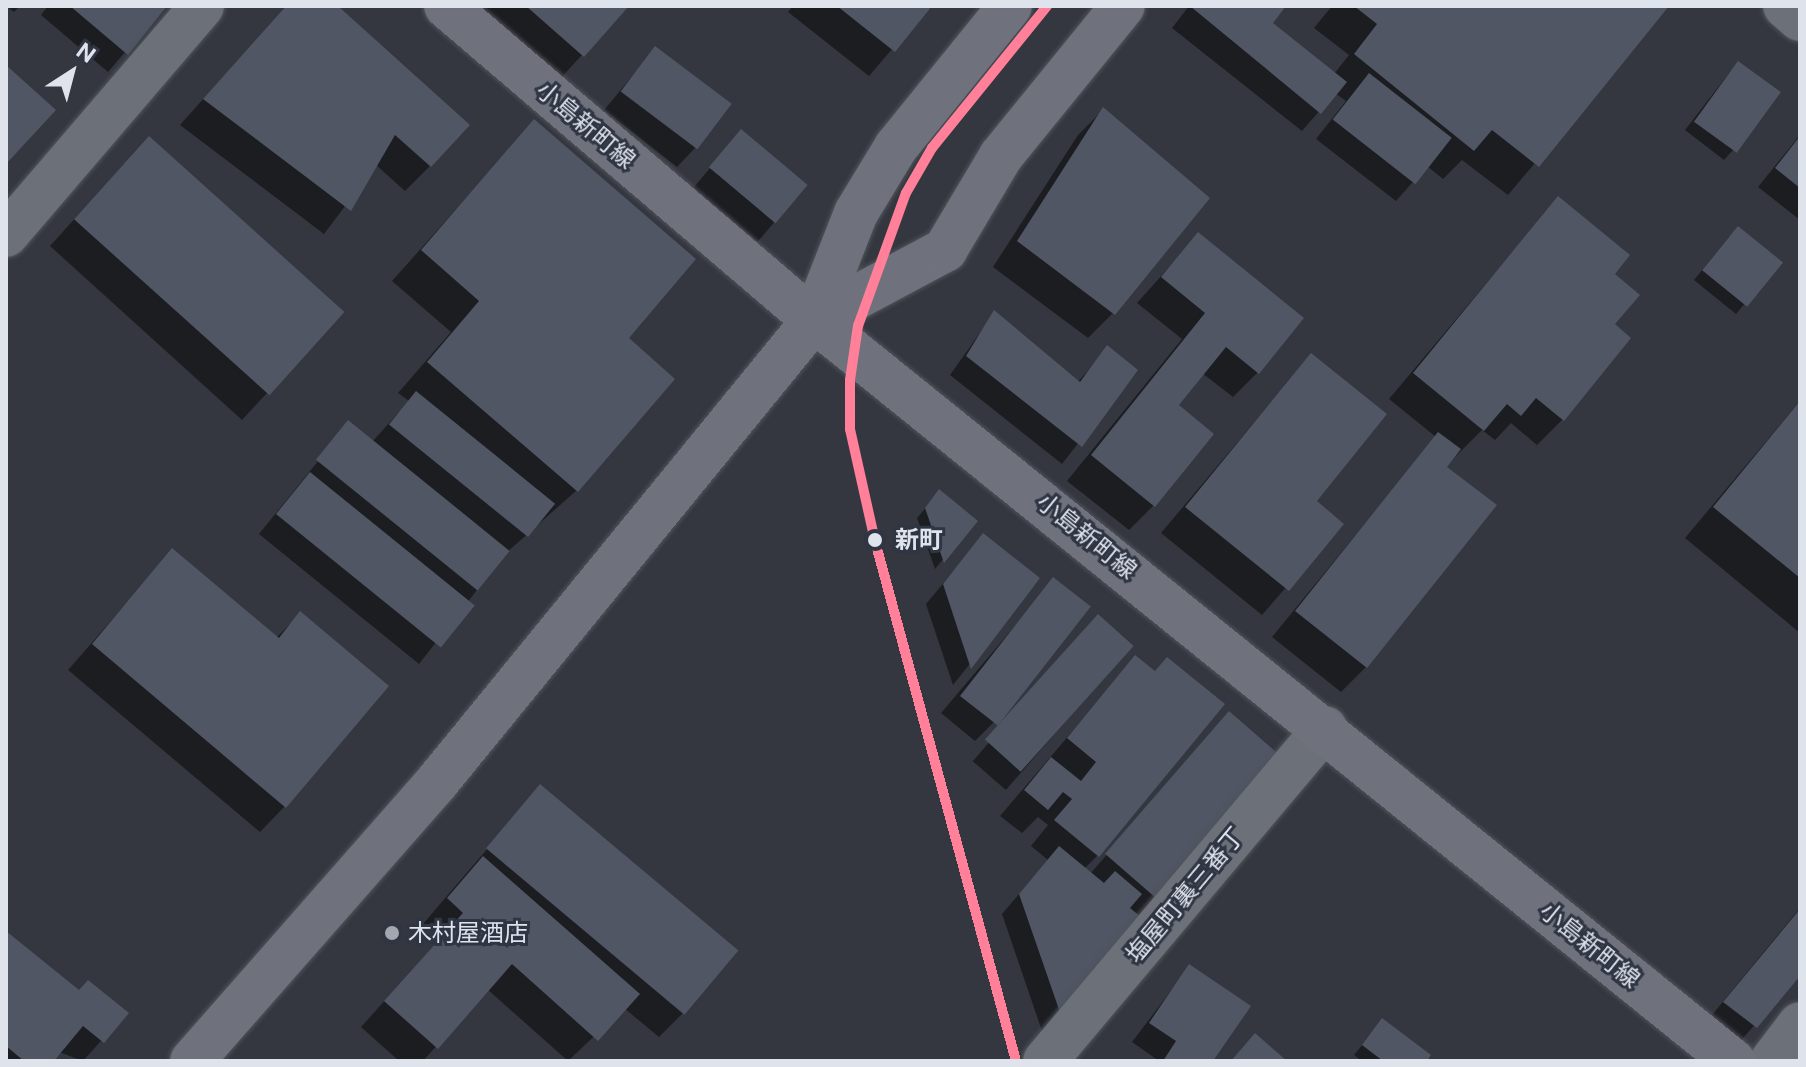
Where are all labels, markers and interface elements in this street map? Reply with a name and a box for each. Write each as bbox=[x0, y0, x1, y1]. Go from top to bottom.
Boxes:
north arrow bbox=[32, 32, 112, 112]
text: N bbox=[72, 37, 101, 68]
street label: 小島新町線 bbox=[531, 75, 641, 175]
street label: 小島新町線 bbox=[1031, 487, 1143, 585]
place label: 新町 bbox=[895, 526, 943, 554]
marker: 新町 bbox=[862, 527, 888, 553]
street label: 塩屋町裏三番丁 bbox=[1120, 821, 1250, 969]
street label: 小島新町線 bbox=[1534, 896, 1646, 994]
place label: 木村屋酒店 bbox=[408, 919, 528, 947]
marker: 木村屋酒店 bbox=[383, 924, 401, 942]

